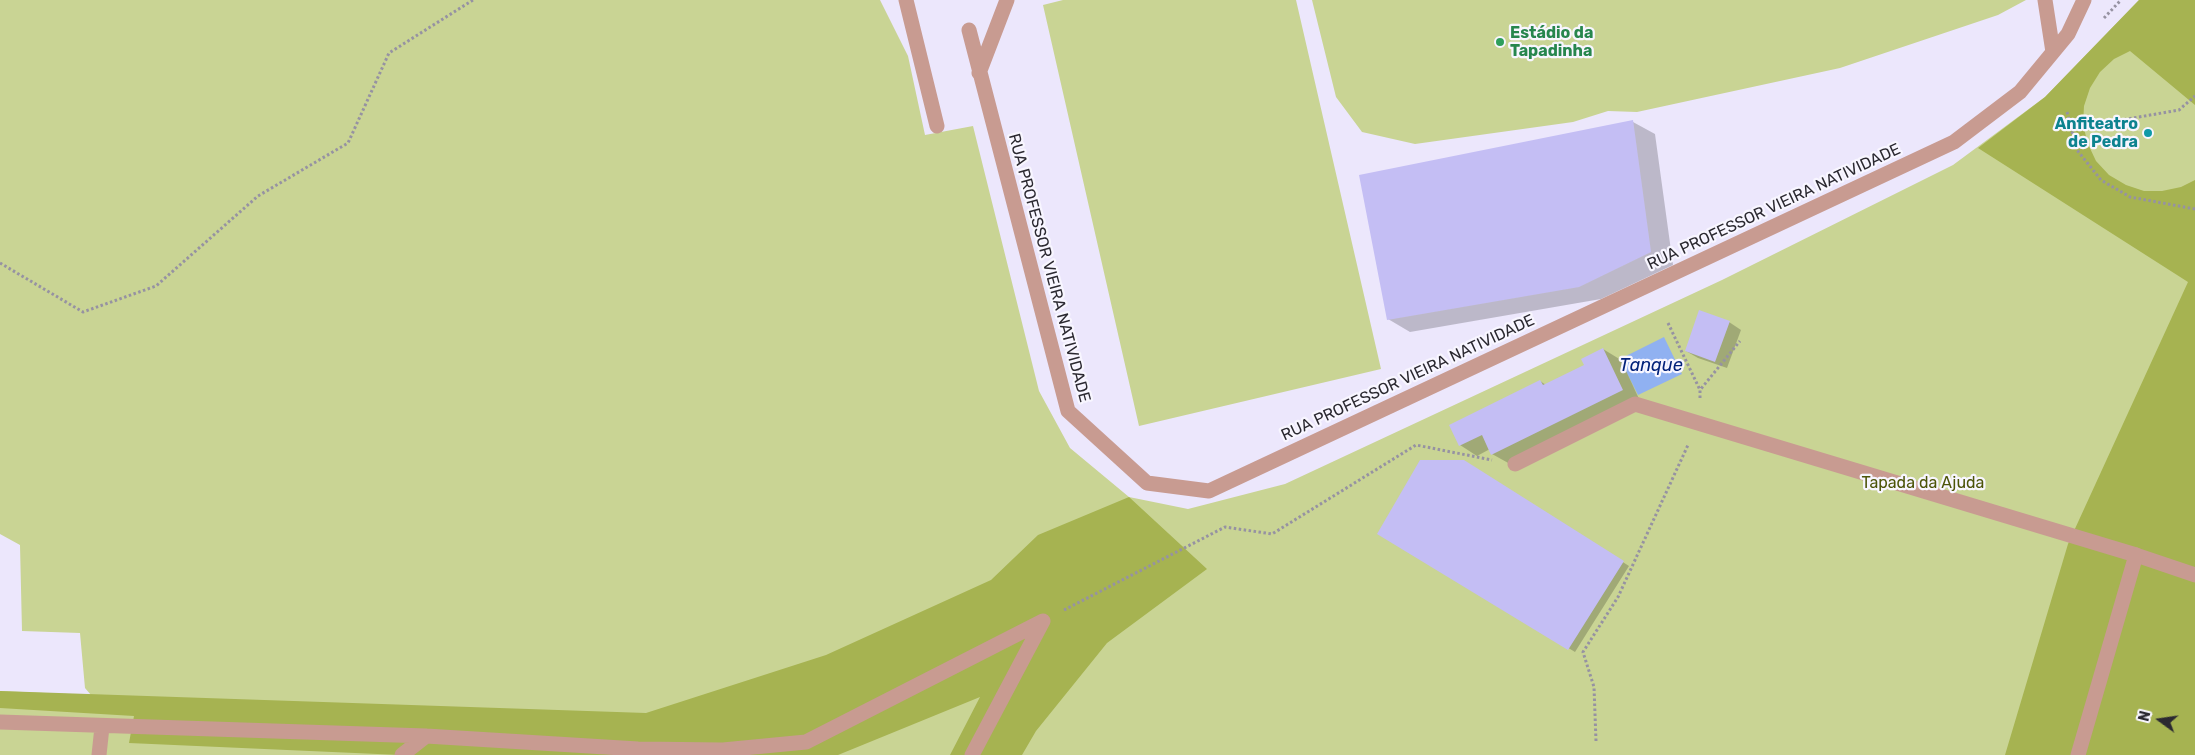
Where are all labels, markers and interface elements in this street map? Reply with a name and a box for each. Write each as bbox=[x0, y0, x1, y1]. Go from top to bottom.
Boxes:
place label: Estádio da Tapadinha bbox=[1510, 23, 1593, 61]
marker: Estádio da Tapadinha bbox=[1494, 36, 1506, 48]
place label: Anfiteatro de Pedra bbox=[2055, 114, 2138, 152]
marker: Anfiteatro de Pedra bbox=[2142, 127, 2154, 139]
street label: RUA PROFESSOR VIEIRA NATIVIDADE bbox=[1004, 132, 1094, 404]
street label: RUA PROFESSOR VIEIRA NATIVIDADE bbox=[1644, 140, 1904, 274]
street label: RUA PROFESSOR VIEIRA NATIVIDADE bbox=[1278, 311, 1538, 445]
water label: Tanque bbox=[1619, 355, 1683, 377]
park label: Tapada da Ajuda bbox=[1862, 473, 1984, 493]
north arrow bbox=[2135, 695, 2185, 745]
text: N bbox=[2135, 709, 2154, 723]

